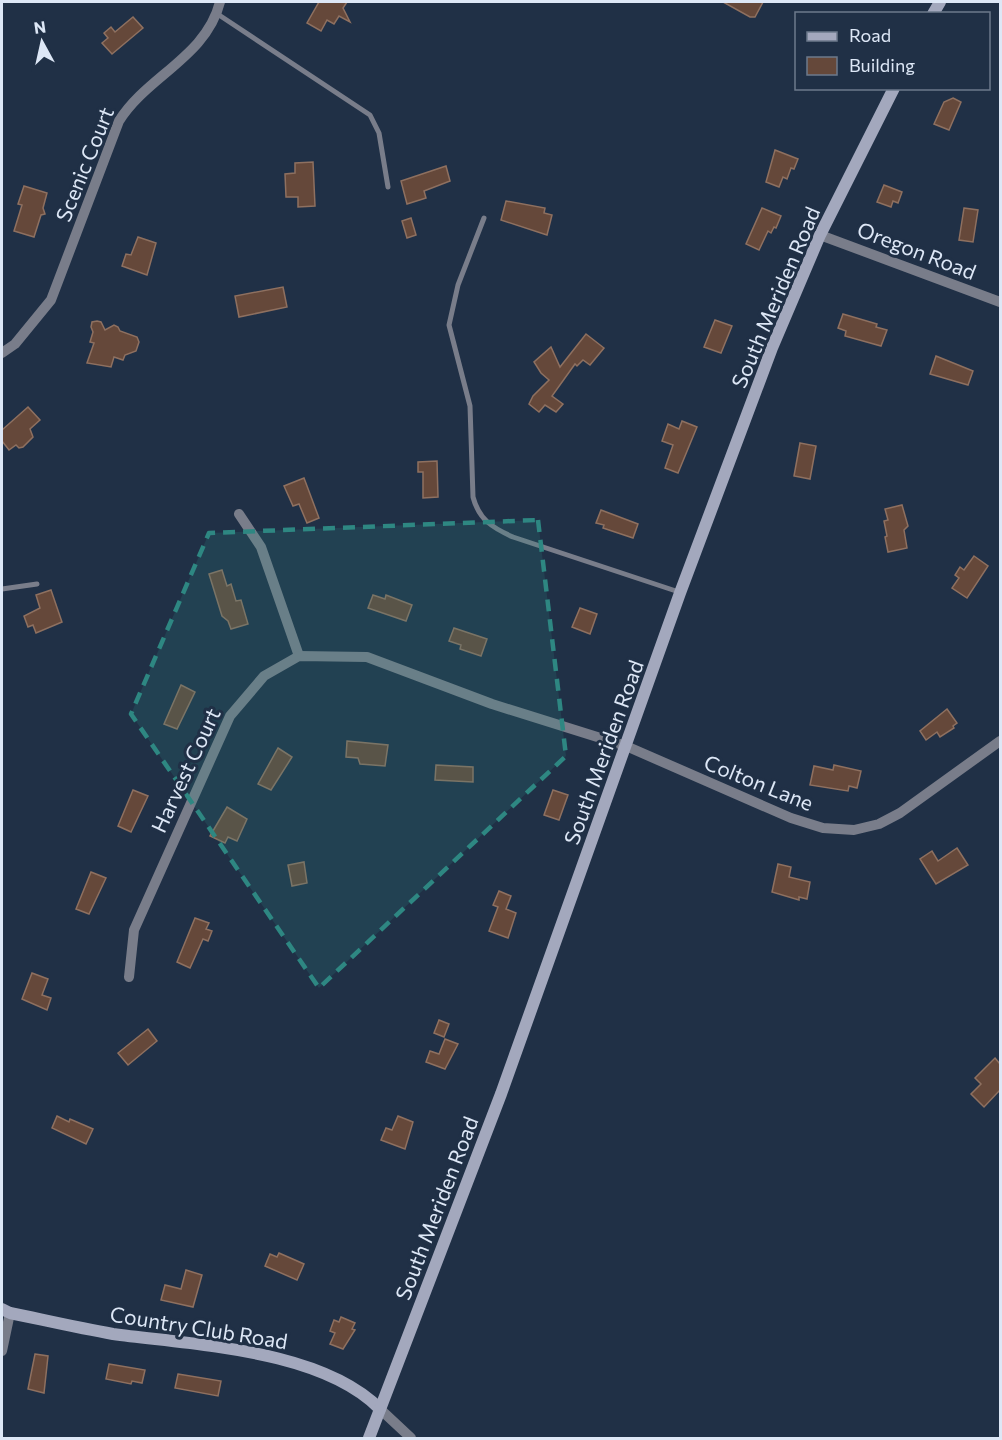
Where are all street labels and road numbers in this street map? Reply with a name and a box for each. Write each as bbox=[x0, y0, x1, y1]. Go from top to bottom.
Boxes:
street label: Scenic Court bbox=[50, 103, 118, 225]
street label: South Meriden Road bbox=[725, 203, 825, 391]
street label: Oregon Road bbox=[854, 216, 980, 284]
street label: South Meriden Road bbox=[558, 656, 648, 848]
street label: Harvest Court bbox=[145, 704, 225, 836]
street label: Colton Lane bbox=[701, 749, 817, 815]
street label: South Meriden Road bbox=[389, 1113, 483, 1303]
street label: Country Club Road bbox=[108, 1301, 290, 1353]

